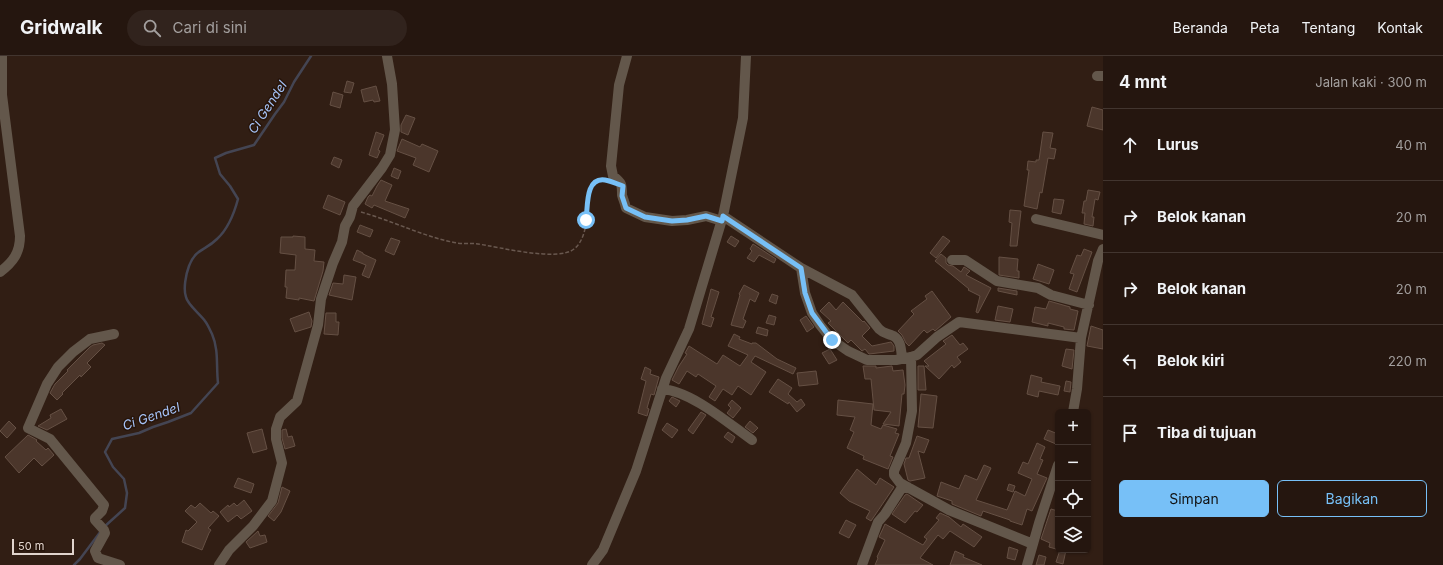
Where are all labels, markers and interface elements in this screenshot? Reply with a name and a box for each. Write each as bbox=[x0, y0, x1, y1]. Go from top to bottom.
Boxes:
search box bbox=[127, 10, 407, 46]
text: Gridwalk bbox=[20, 16, 103, 39]
icon: search bbox=[141, 17, 163, 39]
text: Cari di sini bbox=[173, 18, 247, 37]
text: Beranda bbox=[1173, 19, 1228, 36]
text: Peta bbox=[1250, 19, 1280, 36]
text: Tentang bbox=[1302, 19, 1355, 36]
text: Kontak bbox=[1377, 19, 1423, 36]
text: 4 mnt bbox=[1119, 72, 1167, 92]
text: Jalan kaki · 300 m bbox=[1315, 74, 1427, 90]
water label: Ci Gendel bbox=[244, 77, 290, 136]
icon: ahead bbox=[1119, 134, 1141, 156]
text: Lurus bbox=[1157, 135, 1199, 154]
text: 40 m bbox=[1395, 137, 1427, 153]
icon: right bbox=[1119, 206, 1141, 228]
text: Belok kanan bbox=[1157, 207, 1246, 226]
text: 20 m bbox=[1396, 209, 1427, 225]
route start bbox=[577, 211, 595, 229]
icon: right bbox=[1119, 278, 1141, 300]
text: Belok kanan bbox=[1157, 279, 1246, 298]
text: 20 m bbox=[1396, 281, 1427, 297]
route end bbox=[823, 331, 841, 349]
icon: left bbox=[1119, 350, 1141, 372]
text: Belok kiri bbox=[1157, 351, 1224, 370]
text: 220 m bbox=[1388, 353, 1427, 369]
water label: Ci Gendel bbox=[120, 398, 183, 433]
map controls bbox=[1055, 409, 1091, 553]
button: + bbox=[1055, 409, 1091, 445]
icon: arrive bbox=[1119, 422, 1141, 444]
text: Tiba di tujuan bbox=[1157, 423, 1256, 442]
button: − bbox=[1055, 445, 1091, 481]
button: Simpan bbox=[1119, 480, 1269, 517]
button: Bagikan bbox=[1277, 480, 1427, 517]
button: locate bbox=[1055, 481, 1091, 517]
button: layers bbox=[1055, 517, 1091, 553]
scale bar bbox=[12, 537, 74, 556]
text: 50 m bbox=[18, 539, 44, 553]

